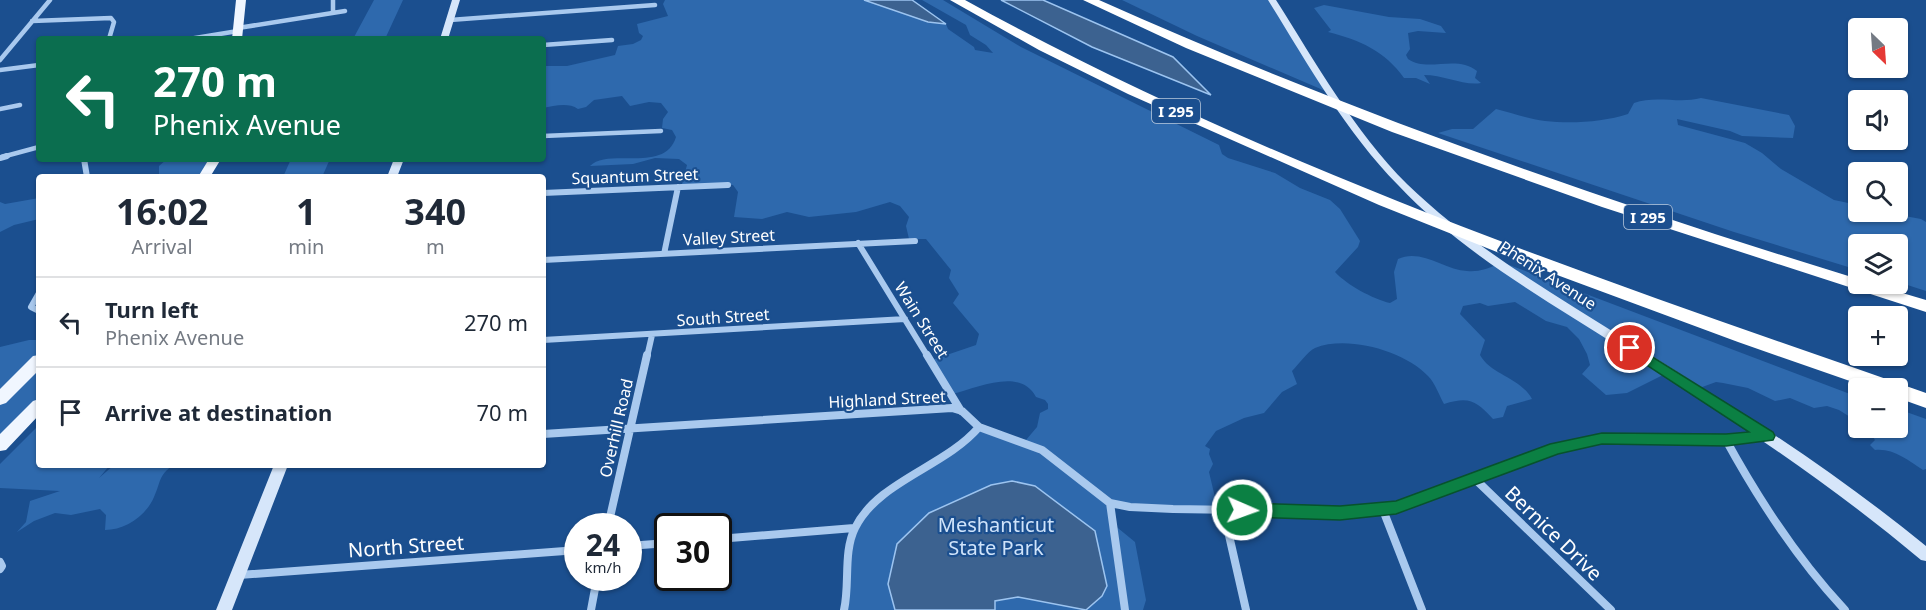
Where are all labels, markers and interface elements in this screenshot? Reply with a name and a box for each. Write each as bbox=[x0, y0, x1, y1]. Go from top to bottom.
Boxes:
north arrow bbox=[1848, 18, 1908, 78]
map controls bbox=[1848, 18, 1908, 438]
text: 270 m bbox=[153, 52, 277, 109]
icon: left bbox=[54, 60, 132, 138]
button: sound bbox=[1848, 90, 1908, 150]
road number: I 295 bbox=[1152, 99, 1200, 123]
text: Phenix Avenue bbox=[153, 106, 341, 143]
button: search bbox=[1848, 162, 1908, 222]
street label: Squantum Street bbox=[571, 163, 699, 189]
text: 16:02 bbox=[116, 187, 208, 236]
text: 1 bbox=[296, 187, 317, 236]
text: 340 bbox=[404, 187, 466, 236]
road number: I 295 bbox=[1624, 205, 1672, 229]
street label: Valley Street bbox=[682, 224, 776, 250]
text: Arrival bbox=[132, 233, 193, 260]
text: min bbox=[288, 233, 324, 260]
text: m bbox=[426, 233, 445, 260]
button: layers bbox=[1848, 234, 1908, 294]
street label: Phenix Avenue bbox=[1495, 235, 1601, 315]
street label: Wain Street bbox=[890, 278, 954, 363]
text: Turn left bbox=[105, 294, 199, 324]
street label: South Street bbox=[676, 303, 770, 331]
icon: left bbox=[54, 306, 87, 339]
button: + bbox=[1848, 306, 1908, 366]
text: 270 m bbox=[464, 307, 528, 337]
pin bbox=[1604, 322, 1655, 373]
text: Phenix Avenue bbox=[105, 324, 244, 351]
icon: arrive bbox=[1613, 331, 1646, 364]
street label: Overhill Road bbox=[594, 376, 638, 480]
button: − bbox=[1848, 378, 1908, 438]
street label: Highland Street bbox=[828, 385, 946, 413]
icon: arrive bbox=[54, 396, 87, 429]
text: Arrive at destination bbox=[105, 397, 332, 427]
text: 70 m bbox=[477, 397, 528, 427]
position arrow bbox=[1210, 478, 1274, 542]
street label: Bernice Drive bbox=[1499, 480, 1609, 586]
park label: Meshanticut State Park bbox=[938, 511, 1054, 561]
speed limit sign: 30 bbox=[654, 513, 732, 591]
text: 24 bbox=[586, 524, 620, 565]
street label: North Street bbox=[347, 528, 465, 564]
text: km/h bbox=[585, 557, 621, 577]

